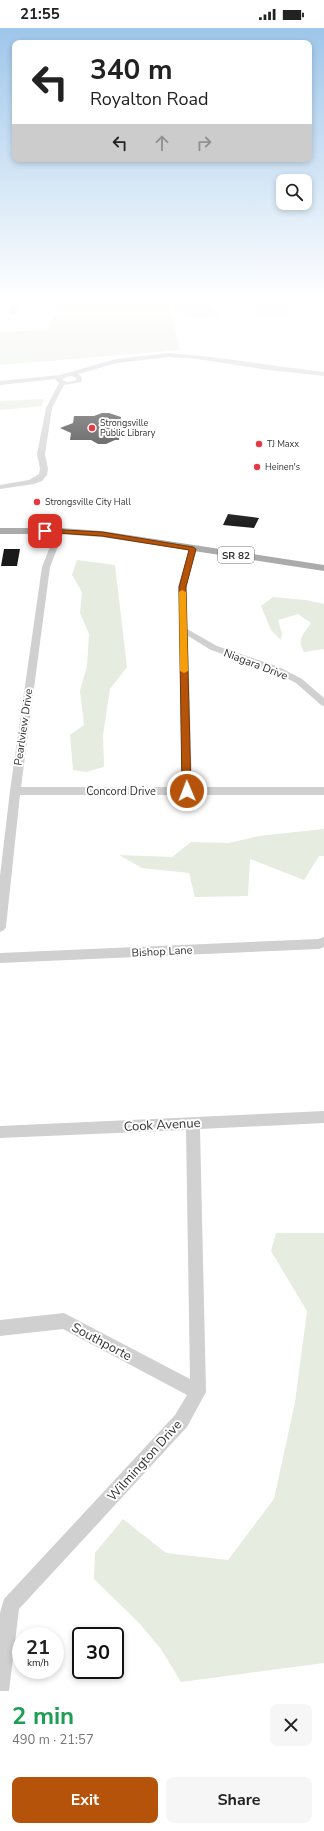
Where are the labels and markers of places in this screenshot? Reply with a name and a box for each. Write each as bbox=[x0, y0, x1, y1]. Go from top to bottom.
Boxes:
place label: Strongsville Public Library bbox=[100, 417, 156, 439]
marker: Strongsville Public Library bbox=[87, 423, 97, 433]
place label: TJ Maxx bbox=[267, 438, 299, 450]
marker: TJ Maxx bbox=[254, 439, 264, 449]
place label: Heinen's bbox=[265, 461, 300, 473]
marker: Heinen's bbox=[252, 462, 262, 472]
place label: Strongsville City Hall bbox=[45, 496, 131, 508]
marker: Strongsville City Hall bbox=[32, 497, 42, 507]
pin bbox=[28, 514, 62, 548]

